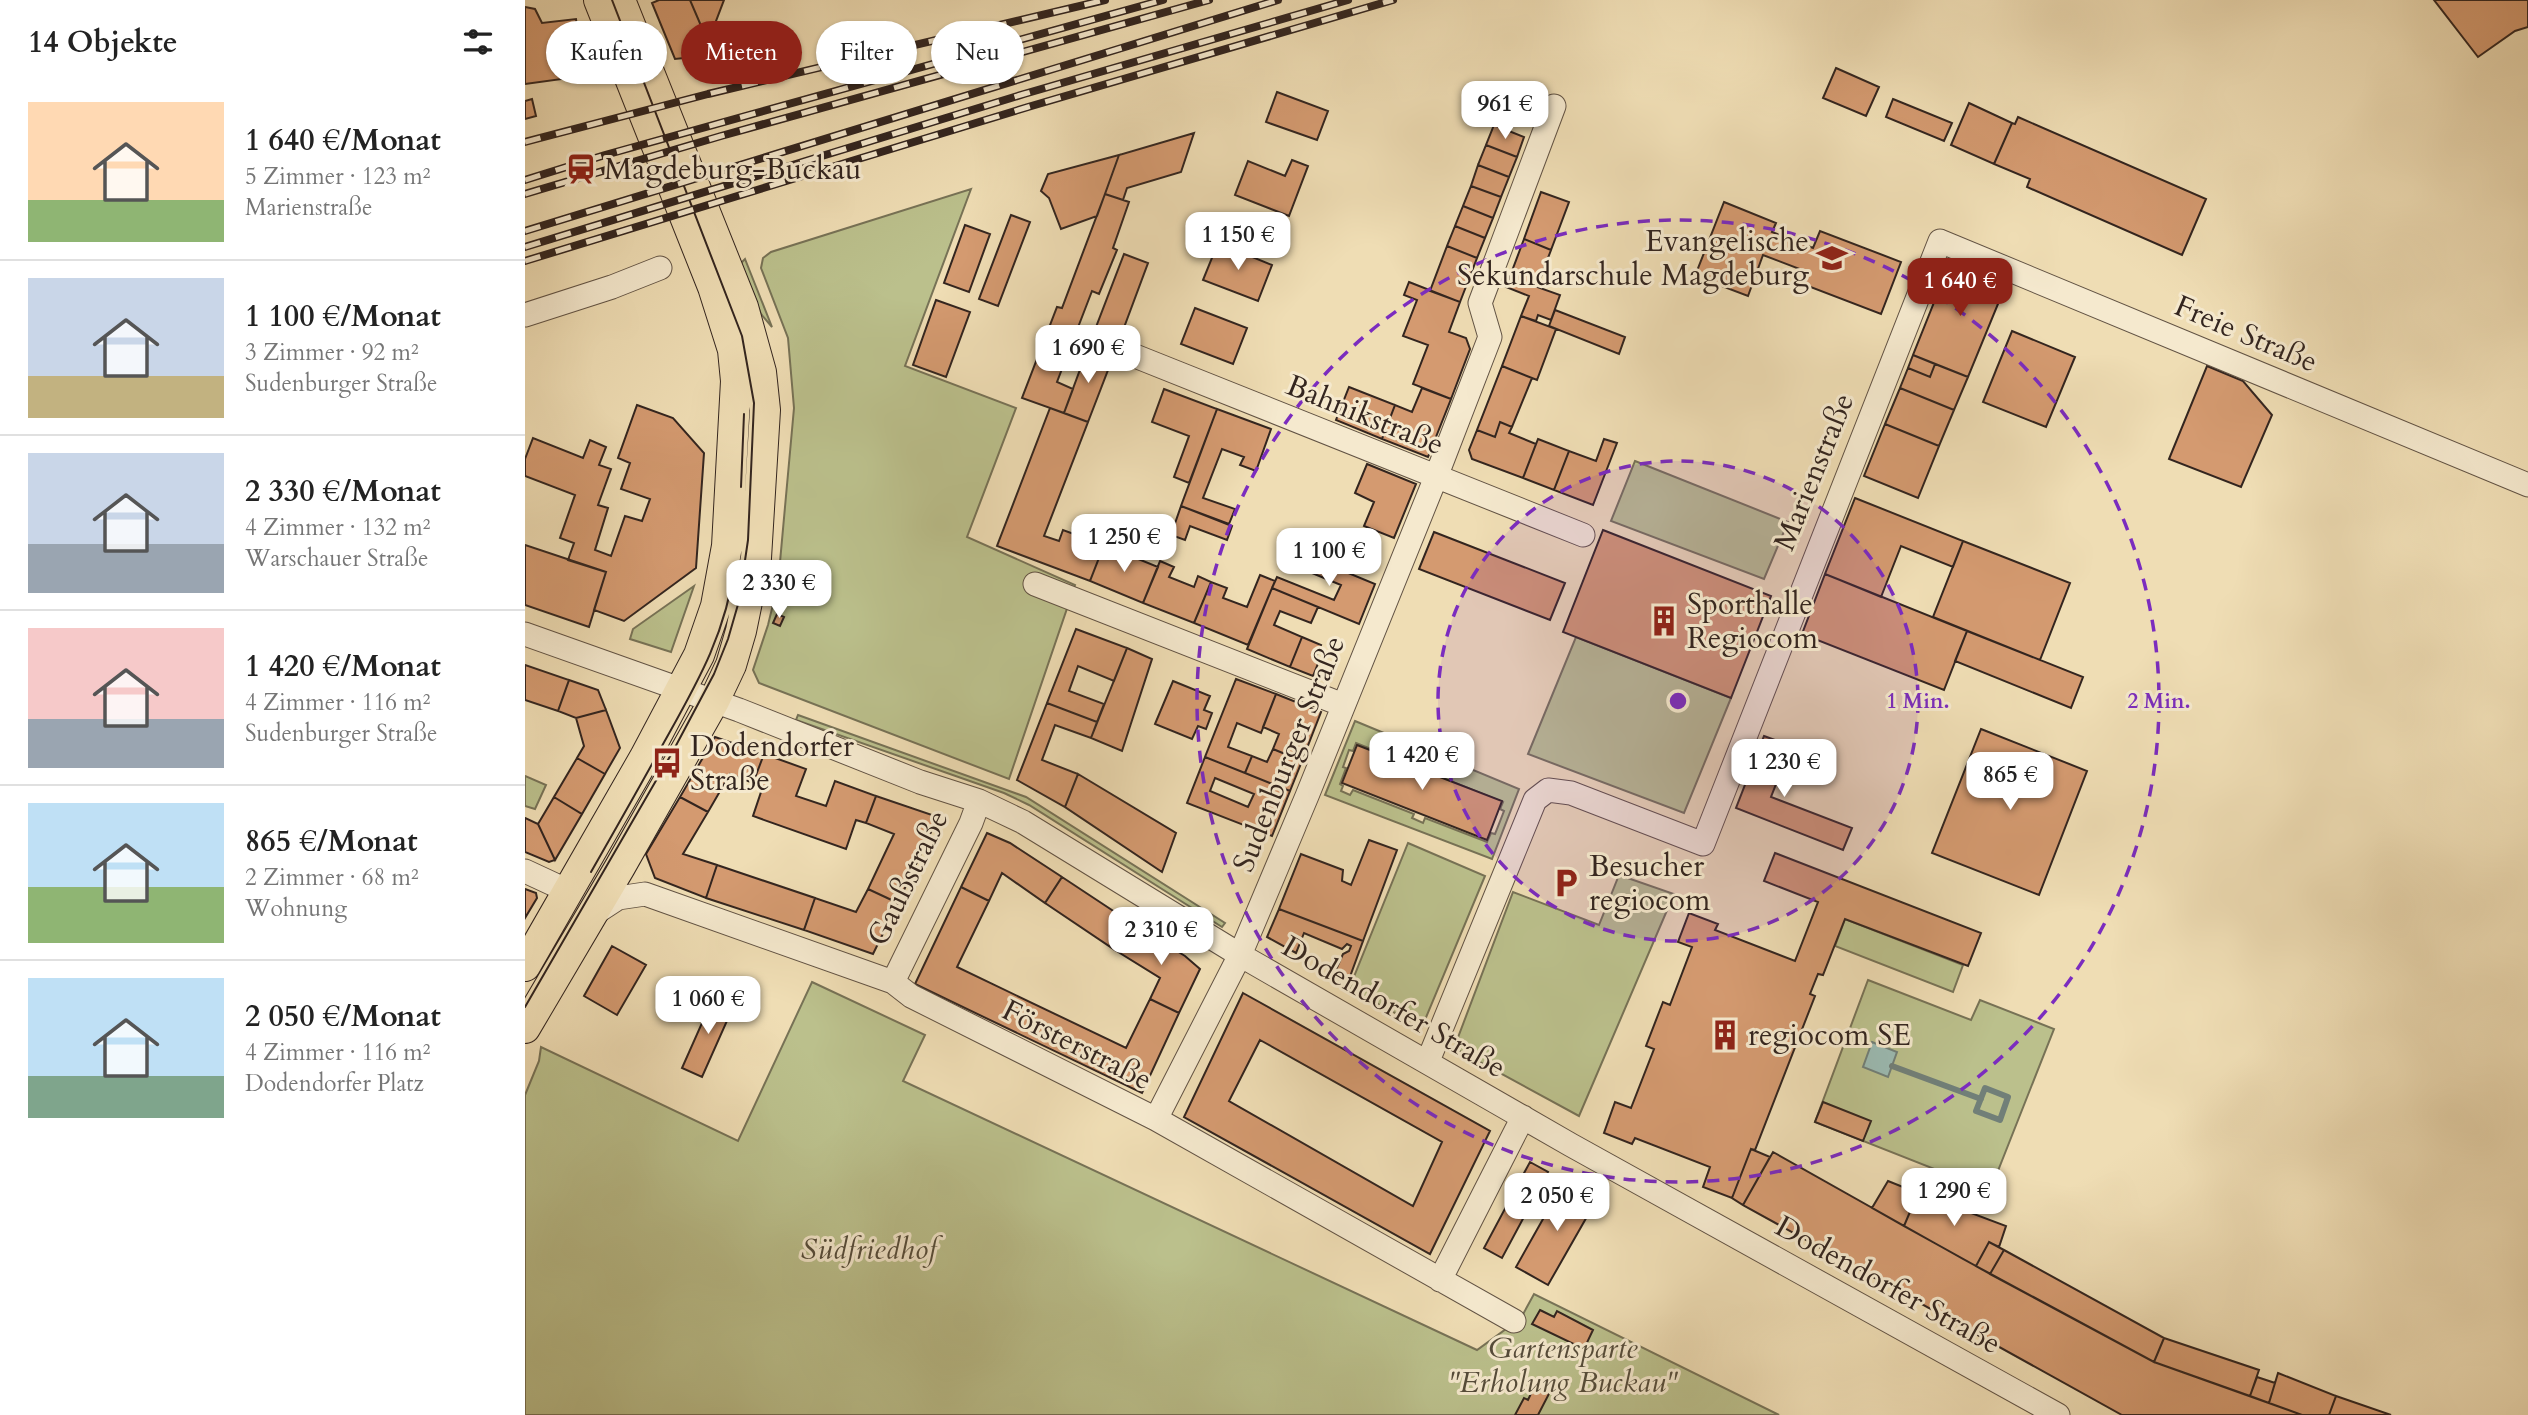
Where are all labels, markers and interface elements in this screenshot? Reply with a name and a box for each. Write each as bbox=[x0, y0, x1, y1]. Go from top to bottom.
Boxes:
chip: Kaufen bbox=[546, 21, 667, 84]
chip: Mieten bbox=[681, 21, 802, 84]
chip: Filter bbox=[816, 21, 917, 84]
chip: Neu bbox=[931, 21, 1024, 84]
text: 14 Objekte bbox=[28, 22, 178, 63]
icon: filters bbox=[459, 23, 497, 61]
pin: 961 € bbox=[1456, 82, 1554, 141]
text: 961 € bbox=[1477, 88, 1533, 119]
text: 1 640 €/Monat bbox=[245, 120, 441, 161]
icon: home bbox=[84, 130, 168, 214]
place label: Magdeburg-Buckau bbox=[604, 149, 861, 190]
station icon: Magdeburg-Buckau bbox=[564, 152, 598, 186]
text: 5 Zimmer · 123 m² bbox=[245, 161, 430, 192]
text: Marienstraße bbox=[245, 192, 372, 223]
pin: 1 150 € bbox=[1173, 212, 1303, 272]
text: 1 150 € bbox=[1201, 219, 1275, 250]
place label: Evangelische Sekundarschule Magdeburg bbox=[1457, 221, 1809, 296]
school or university icon: Evangelische Sekundarschule Magdeburg bbox=[1815, 241, 1849, 275]
pin: 1 640 € bbox=[1895, 258, 2025, 318]
text: 1 640 € bbox=[1923, 265, 1997, 296]
street label: Freie Straße bbox=[2168, 285, 2324, 383]
text: 1 100 €/Monat bbox=[245, 296, 441, 337]
icon: home bbox=[84, 306, 168, 390]
pin: 1 690 € bbox=[1023, 326, 1153, 385]
text: 1 690 € bbox=[1051, 332, 1125, 363]
text: 3 Zimmer · 92 m² bbox=[245, 337, 419, 368]
street label: Bahnikstraße bbox=[1280, 365, 1450, 465]
text: Sudenburger Straße bbox=[245, 368, 437, 399]
street label: Marienstraße bbox=[1764, 387, 1864, 557]
text: 2 330 €/Monat bbox=[245, 471, 441, 512]
icon: home bbox=[84, 481, 168, 565]
text: 4 Zimmer · 132 m² bbox=[245, 512, 430, 543]
pin: 1 250 € bbox=[1059, 514, 1189, 574]
text: 1 250 € bbox=[1087, 521, 1161, 552]
pin: 1 100 € bbox=[1264, 528, 1394, 588]
text: 1 100 € bbox=[1292, 535, 1366, 566]
text: Warschauer Straße bbox=[245, 543, 428, 574]
pin: 2 330 € bbox=[714, 560, 844, 620]
text: 2 330 € bbox=[742, 567, 816, 598]
place label: Sporthalle Regiocom bbox=[1687, 584, 1819, 659]
building icon: Sporthalle Regiocom bbox=[1647, 604, 1681, 638]
street label: Sudenburger Straße bbox=[1223, 630, 1355, 878]
text: 1 420 €/Monat bbox=[245, 646, 441, 687]
icon: home bbox=[84, 656, 168, 740]
text: 4 Zimmer · 116 m² bbox=[245, 687, 430, 718]
text: 1 Min. bbox=[1886, 687, 1950, 716]
text: 2 Min. bbox=[2127, 687, 2191, 716]
centre of rings bbox=[1666, 689, 1690, 713]
text: Sudenburger Straße bbox=[245, 718, 437, 749]
place label: Dodendorfer Straße bbox=[690, 726, 854, 801]
pin: 1 420 € bbox=[1357, 732, 1487, 792]
text: 1 420 € bbox=[1385, 739, 1459, 770]
pin: 1 230 € bbox=[1719, 740, 1849, 799]
bus stop icon: Dodendorfer Straße bbox=[650, 746, 684, 780]
text: 1 230 € bbox=[1747, 746, 1821, 777]
pin: 865 € bbox=[1961, 752, 2059, 812]
text: 865 € bbox=[1982, 759, 2038, 790]
street label: Gaußstraße bbox=[858, 803, 958, 953]
text: 865 €/Monat bbox=[245, 821, 417, 862]
icon: home bbox=[84, 831, 168, 915]
place label: Besucher regiocom bbox=[1589, 846, 1711, 921]
text: 2 Zimmer · 68 m² bbox=[245, 862, 419, 893]
parking icon: Besucher regiocom bbox=[1549, 866, 1583, 900]
text: Wohnung bbox=[245, 893, 347, 924]
pin: 2 310 € bbox=[1096, 908, 1226, 967]
text: 2 310 € bbox=[1124, 914, 1198, 945]
street label: Dodendorfer Straße bbox=[1275, 926, 1513, 1088]
pin: 1 060 € bbox=[643, 976, 773, 1036]
text: 1 060 € bbox=[671, 983, 745, 1014]
street label: Försterstraße bbox=[995, 990, 1159, 1100]
text: 2 050 €/Monat bbox=[245, 996, 441, 1037]
icon: home bbox=[84, 1006, 168, 1090]
place label: regiocom SE bbox=[1748, 1015, 1911, 1056]
building icon: regiocom SE bbox=[1708, 1018, 1742, 1052]
text: 4 Zimmer · 116 m² bbox=[245, 1037, 430, 1068]
text: Dodendorfer Platz bbox=[245, 1068, 424, 1099]
pin: 1 290 € bbox=[1889, 1168, 2019, 1228]
pin: 2 050 € bbox=[1492, 1174, 1622, 1233]
text: 1 290 € bbox=[1917, 1175, 1991, 1206]
text: 2 050 € bbox=[1520, 1180, 1594, 1211]
street label: Dodendorfer Straße bbox=[1768, 1206, 2008, 1364]
park label: Südfriedhof bbox=[801, 1229, 943, 1270]
park label: Gartensparte "Erholung Buckau" bbox=[1448, 1328, 1678, 1403]

